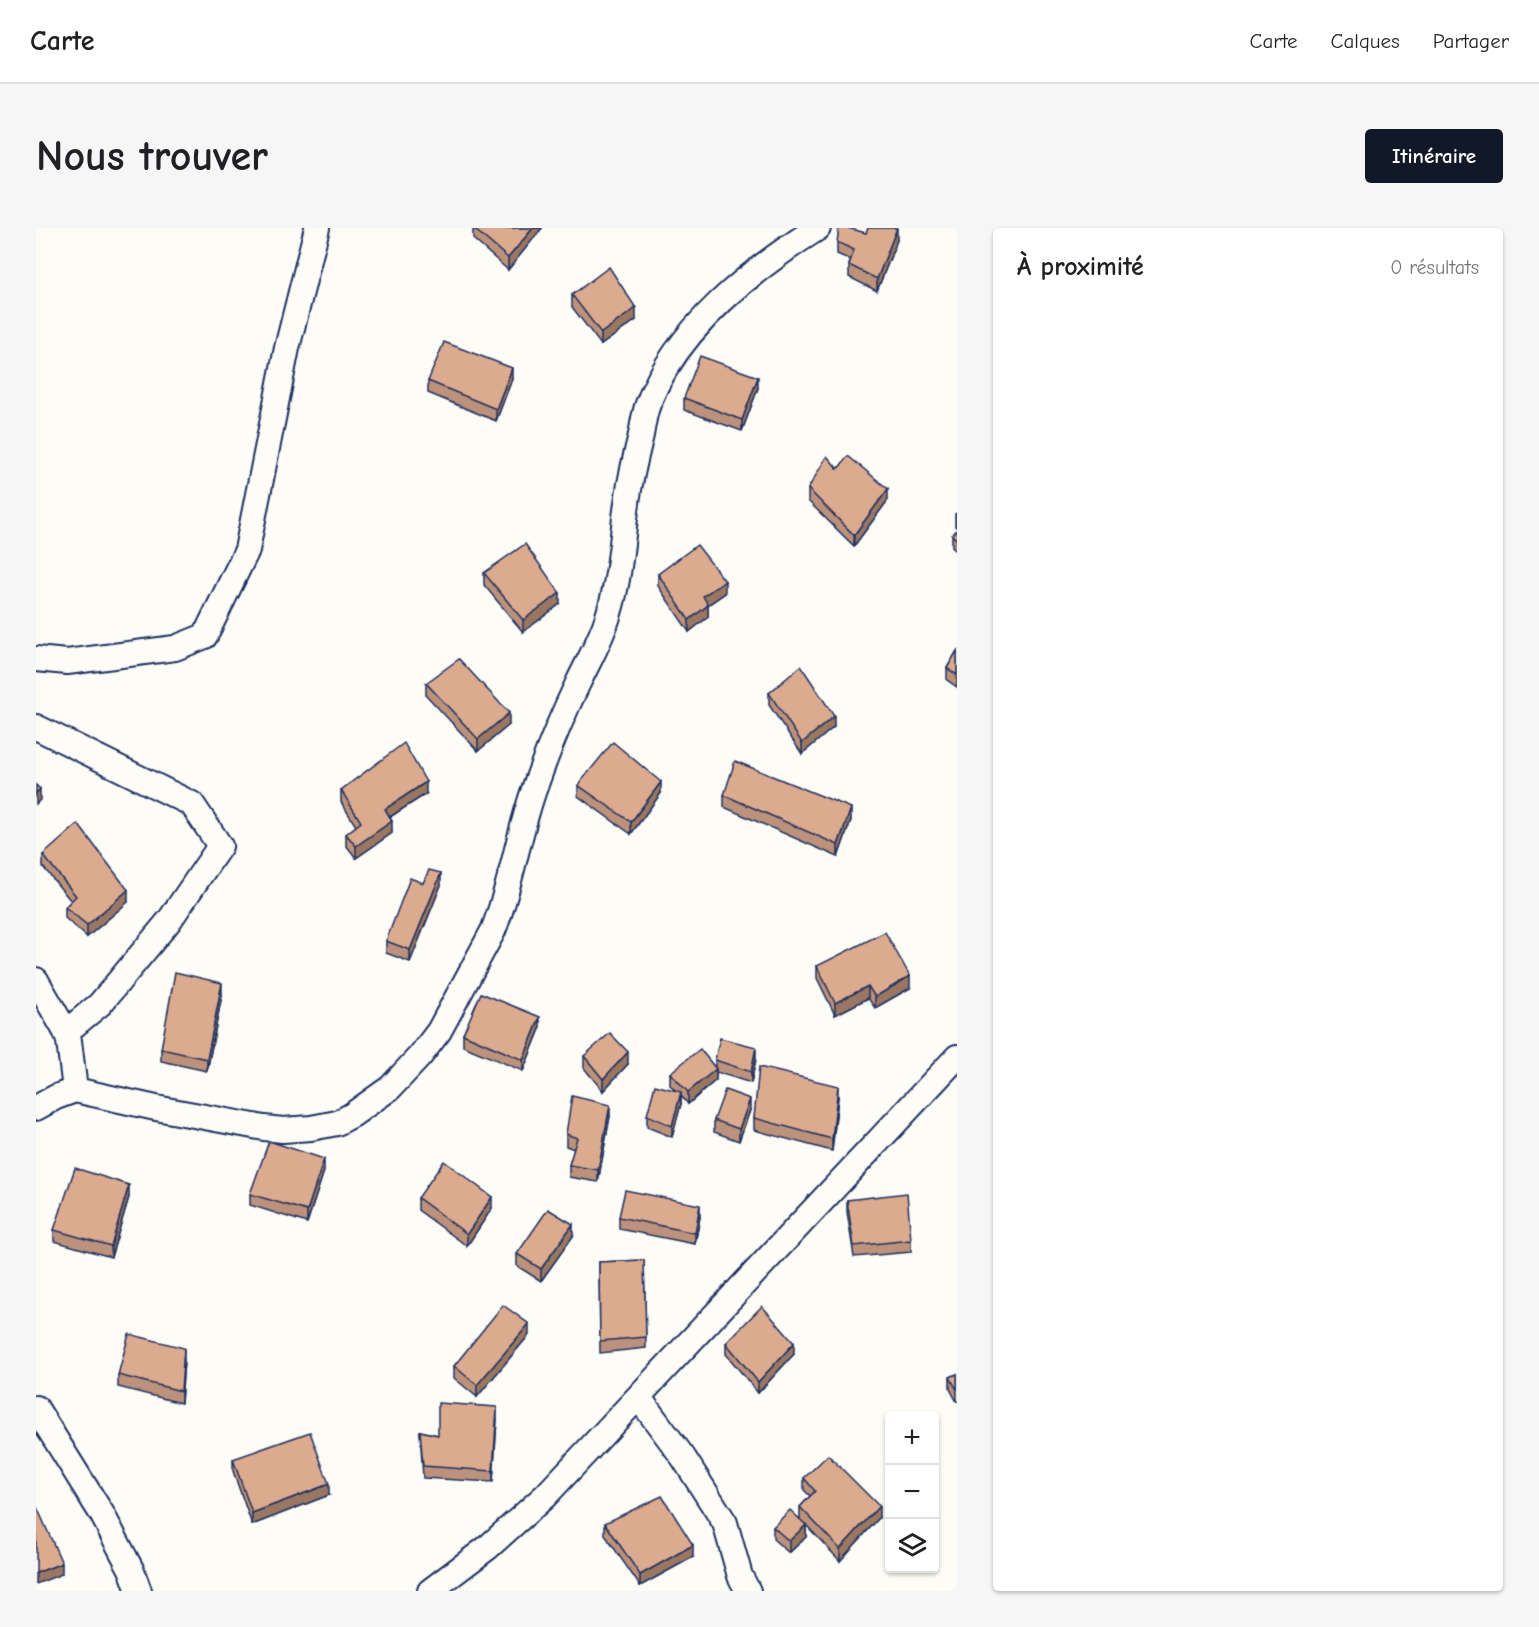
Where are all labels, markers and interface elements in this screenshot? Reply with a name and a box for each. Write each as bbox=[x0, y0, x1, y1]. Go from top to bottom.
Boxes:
text: Carte bbox=[30, 25, 95, 57]
text: Carte bbox=[1250, 29, 1298, 53]
text: Calques bbox=[1331, 29, 1400, 53]
text: Partager bbox=[1433, 29, 1509, 53]
button: Itinéraire bbox=[1365, 129, 1503, 183]
text: Nous trouver bbox=[36, 132, 268, 181]
text: À proximité bbox=[1017, 252, 1144, 282]
text: 0 résultats bbox=[1390, 256, 1479, 279]
map controls bbox=[885, 1411, 939, 1573]
button: + bbox=[885, 1411, 939, 1465]
button: − bbox=[885, 1465, 939, 1519]
button: layers bbox=[885, 1519, 939, 1573]

